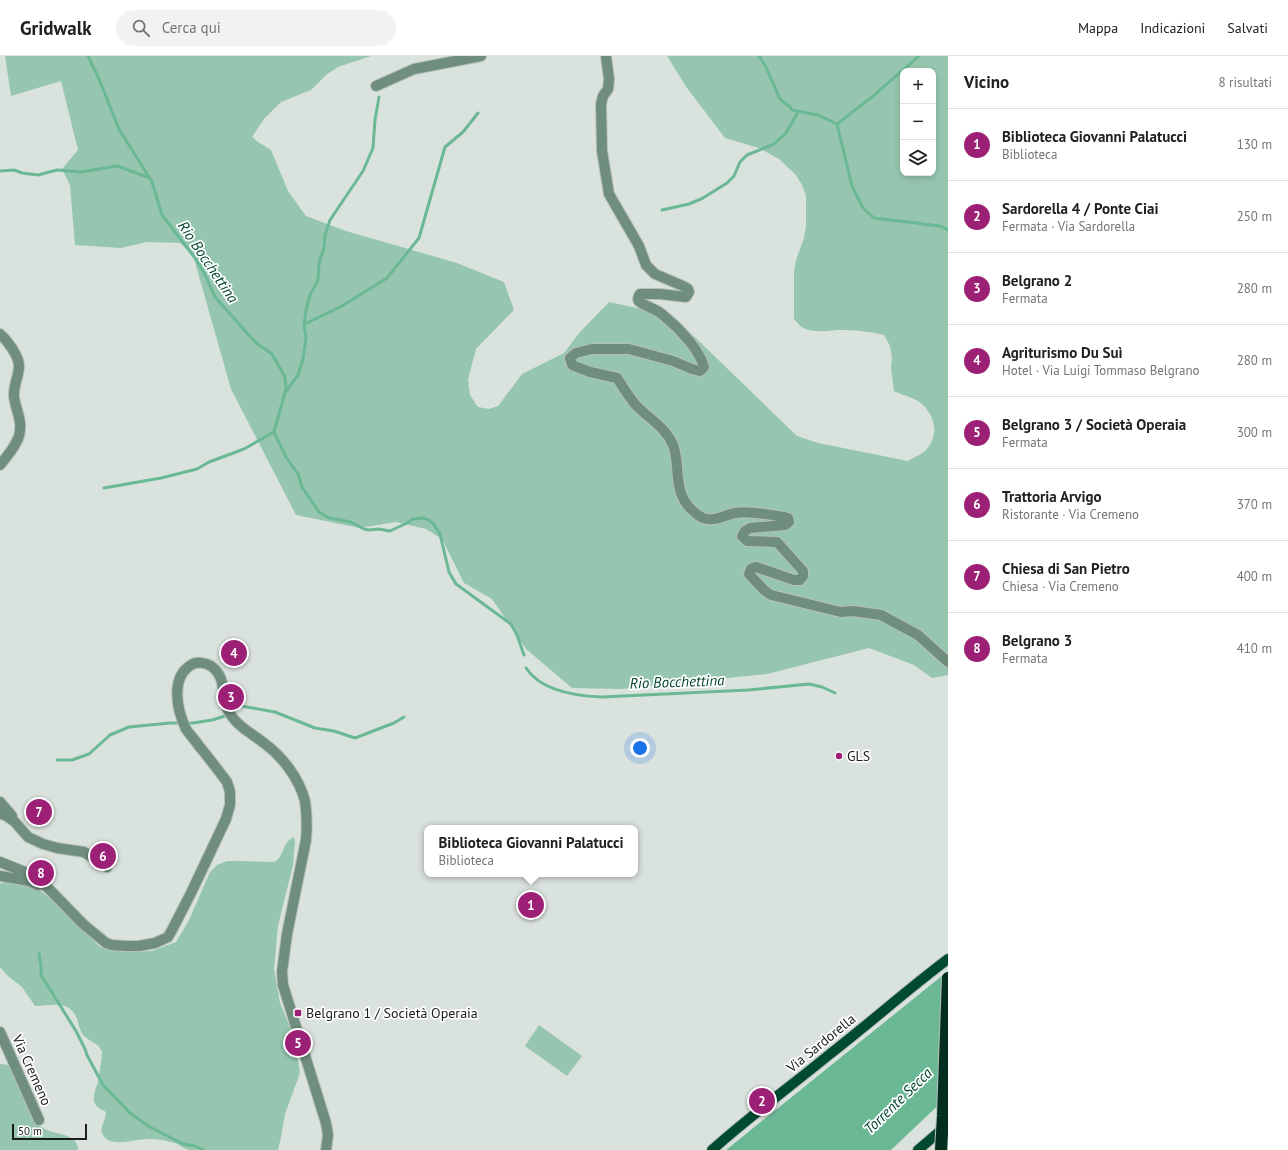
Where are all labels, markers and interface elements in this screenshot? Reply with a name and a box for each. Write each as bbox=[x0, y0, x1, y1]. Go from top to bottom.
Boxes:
search box bbox=[116, 10, 396, 46]
text: Gridwalk bbox=[20, 16, 92, 40]
icon: search bbox=[130, 17, 152, 39]
text: Cerca qui bbox=[162, 18, 221, 37]
text: Mappa bbox=[1078, 19, 1118, 37]
text: Indicazioni bbox=[1140, 19, 1205, 37]
text: Salvati bbox=[1227, 19, 1268, 37]
map controls bbox=[900, 68, 936, 176]
button: + bbox=[900, 68, 936, 104]
text: Vicino bbox=[964, 71, 1009, 93]
text: 8 risultati bbox=[1219, 74, 1272, 91]
button: − bbox=[900, 104, 936, 140]
text: Biblioteca Giovanni Palatucci bbox=[1002, 127, 1187, 146]
text: 1 bbox=[973, 136, 981, 153]
text: 130 m bbox=[1237, 136, 1272, 153]
button: layers bbox=[900, 140, 936, 176]
text: Biblioteca bbox=[1002, 146, 1057, 163]
text: Sardorella 4 / Ponte Ciai bbox=[1002, 199, 1159, 218]
text: 2 bbox=[973, 208, 981, 225]
text: 250 m bbox=[1237, 208, 1272, 225]
water label: Rio Bocchettina bbox=[174, 217, 243, 307]
text: Fermata · Via Sardorella bbox=[1002, 218, 1135, 235]
text: Belgrano 2 bbox=[1002, 271, 1072, 290]
text: 3 bbox=[973, 280, 981, 297]
text: 280 m bbox=[1237, 280, 1272, 297]
text: Fermata bbox=[1002, 290, 1048, 307]
text: Agriturismo Du Suì bbox=[1002, 343, 1123, 362]
text: 4 bbox=[973, 352, 981, 369]
text: 280 m bbox=[1237, 352, 1272, 369]
text: Hotel · Via Luigi Tommaso Belgrano bbox=[1002, 362, 1200, 379]
text: Belgrano 3 / Società Operaia bbox=[1002, 415, 1186, 434]
text: 5 bbox=[973, 424, 981, 441]
text: 300 m bbox=[1237, 424, 1272, 441]
text: Fermata bbox=[1002, 434, 1048, 451]
text: Trattoria Arvigo bbox=[1002, 487, 1102, 506]
text: 6 bbox=[973, 496, 981, 513]
text: 370 m bbox=[1237, 496, 1272, 513]
text: Ristorante · Via Cremeno bbox=[1002, 506, 1139, 523]
text: Chiesa di San Pietro bbox=[1002, 559, 1130, 578]
text: 7 bbox=[973, 568, 981, 585]
text: 400 m bbox=[1237, 568, 1272, 585]
text: Chiesa · Via Cremeno bbox=[1002, 578, 1119, 595]
text: Belgrano 3 bbox=[1002, 631, 1072, 650]
pin: 4 bbox=[221, 638, 247, 668]
text: 8 bbox=[973, 640, 981, 657]
text: 410 m bbox=[1237, 640, 1272, 657]
text: Fermata bbox=[1002, 650, 1048, 667]
water label: Rio Bocchettina bbox=[629, 670, 725, 693]
pin: 3 bbox=[218, 682, 244, 712]
your location bbox=[630, 738, 650, 758]
place label: GLS bbox=[847, 747, 870, 765]
marker: GLS bbox=[834, 751, 844, 761]
pin: 7 bbox=[26, 797, 52, 827]
popup bbox=[424, 825, 638, 877]
text: Biblioteca Giovanni Palatucci bbox=[438, 833, 624, 852]
pin: 6 bbox=[90, 841, 116, 871]
text: Biblioteca bbox=[438, 852, 494, 869]
pin: 8 bbox=[28, 858, 54, 888]
pin: 1 bbox=[518, 890, 544, 920]
place label: Belgrano 1 / Società Operaia bbox=[306, 1004, 478, 1022]
marker: Belgrano 1 / Società Operaia bbox=[293, 1008, 303, 1018]
street label: Via Sardorella bbox=[782, 1010, 859, 1077]
pin: 5 bbox=[285, 1028, 311, 1058]
street label: Via Cremeno bbox=[8, 1031, 56, 1108]
water label: Torrente Secca bbox=[860, 1063, 936, 1138]
pin: 2 bbox=[749, 1086, 775, 1116]
scale bar bbox=[12, 1122, 87, 1141]
text: 50 m bbox=[18, 1124, 42, 1138]

